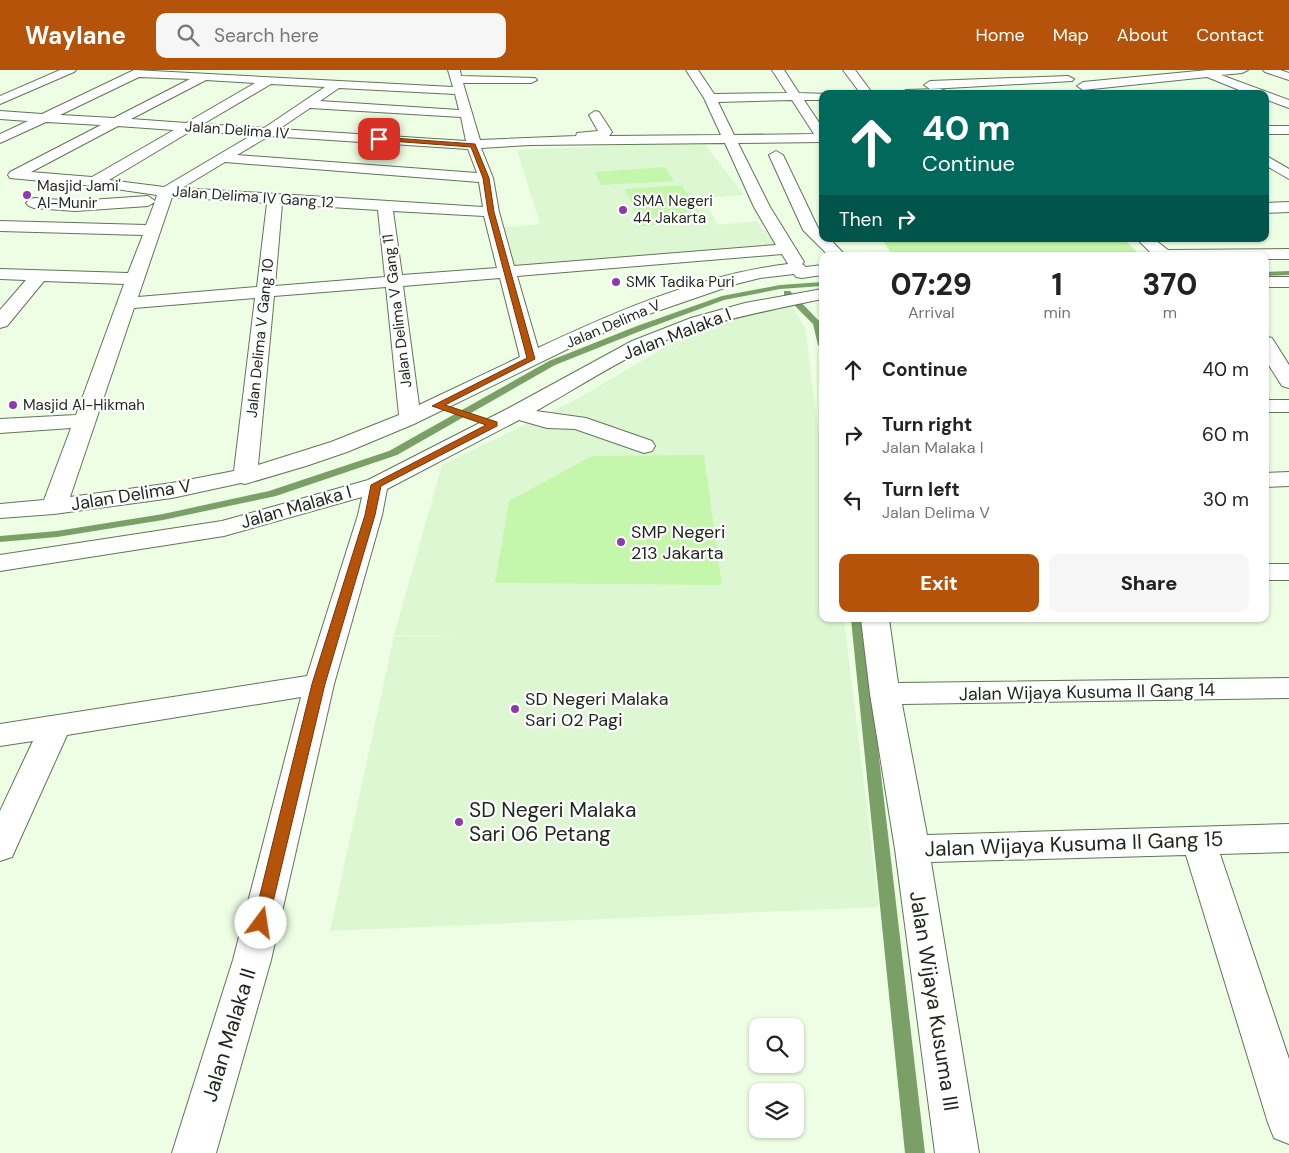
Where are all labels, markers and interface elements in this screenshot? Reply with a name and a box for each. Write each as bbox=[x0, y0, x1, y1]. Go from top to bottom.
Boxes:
search box bbox=[156, 13, 506, 58]
text: Waylane bbox=[25, 20, 126, 51]
icon: search bbox=[174, 21, 202, 49]
text: Search here bbox=[214, 23, 319, 48]
text: Home bbox=[975, 23, 1025, 47]
text: Map bbox=[1053, 23, 1089, 47]
text: About bbox=[1117, 23, 1168, 47]
text: Contact bbox=[1196, 23, 1264, 47]
text: 40 m bbox=[922, 105, 1011, 151]
icon: ahead bbox=[839, 110, 904, 175]
street label: Jalan Delima IV bbox=[184, 116, 290, 144]
pin bbox=[358, 118, 400, 160]
icon: arrive bbox=[365, 125, 393, 153]
text: Continue bbox=[922, 149, 1015, 178]
place label: Masjid Jami' Al-Munir bbox=[37, 176, 121, 213]
street label: Jalan Delima IV Gang 12 bbox=[171, 181, 335, 213]
marker: Masjid Jami' Al-Munir bbox=[21, 189, 33, 201]
place label: SMA Negeri 44 Jakarta bbox=[633, 191, 713, 228]
marker: SMA Negeri 44 Jakarta bbox=[617, 204, 629, 216]
icon: right bbox=[892, 205, 920, 233]
text: Then bbox=[839, 207, 882, 232]
street label: Jalan Delima V Gang 11 bbox=[378, 233, 416, 389]
street label: Jalan Delima V Gang 10 bbox=[242, 257, 278, 419]
text: 07:29 bbox=[891, 265, 972, 304]
text: 1 bbox=[1052, 265, 1063, 304]
text: 370 bbox=[1142, 265, 1197, 304]
place label: SMK Tadika Puri bbox=[626, 272, 735, 292]
marker: SMK Tadika Puri bbox=[610, 276, 622, 288]
street label: Jalan Delima V bbox=[563, 295, 663, 353]
street label: Jalan Malaka I bbox=[619, 302, 735, 366]
text: Arrival bbox=[908, 302, 955, 323]
text: min bbox=[1043, 302, 1071, 323]
text: m bbox=[1163, 302, 1177, 323]
icon: ahead bbox=[839, 356, 867, 384]
text: Continue bbox=[882, 357, 968, 382]
text: 40 m bbox=[1202, 357, 1249, 382]
place label: Masjid Al-Hikmah bbox=[23, 395, 145, 415]
marker: Masjid Al-Hikmah bbox=[7, 399, 19, 411]
text: Turn right bbox=[882, 412, 972, 437]
icon: right bbox=[839, 421, 867, 449]
text: 60 m bbox=[1202, 422, 1249, 447]
text: Jalan Malaka I bbox=[882, 437, 984, 458]
street label: Jalan Delima V bbox=[69, 474, 193, 516]
text: Turn left bbox=[882, 477, 960, 502]
street label: Jalan Malaka I bbox=[238, 480, 354, 534]
icon: left bbox=[839, 486, 867, 514]
text: 30 m bbox=[1203, 487, 1249, 512]
text: Jalan Delima V bbox=[882, 502, 990, 523]
place label: SMP Negeri 213 Jakarta bbox=[631, 520, 725, 565]
marker: SMP Negeri 213 Jakarta bbox=[615, 536, 627, 548]
button: Exit bbox=[839, 554, 1039, 612]
button: Share bbox=[1049, 554, 1249, 612]
street label: Jalan Wijaya Kusuma II Gang 14 bbox=[959, 678, 1215, 706]
place label: SD Negeri Malaka Sari 02 Pagi bbox=[525, 687, 668, 732]
marker: SD Negeri Malaka Sari 02 Pagi bbox=[509, 703, 521, 715]
place label: SD Negeri Malaka Sari 06 Petang bbox=[469, 796, 636, 848]
marker: SD Negeri Malaka Sari 06 Petang bbox=[453, 816, 465, 828]
street label: Jalan Wijaya Kusuma II Gang 15 bbox=[924, 825, 1224, 863]
street label: Jalan Wijaya Kusuma III bbox=[903, 889, 965, 1113]
position arrow bbox=[234, 896, 286, 948]
street label: Jalan Malaka II bbox=[195, 965, 263, 1105]
map controls bbox=[749, 1018, 804, 1138]
button: search bbox=[749, 1018, 804, 1073]
button: layers bbox=[749, 1083, 804, 1138]

